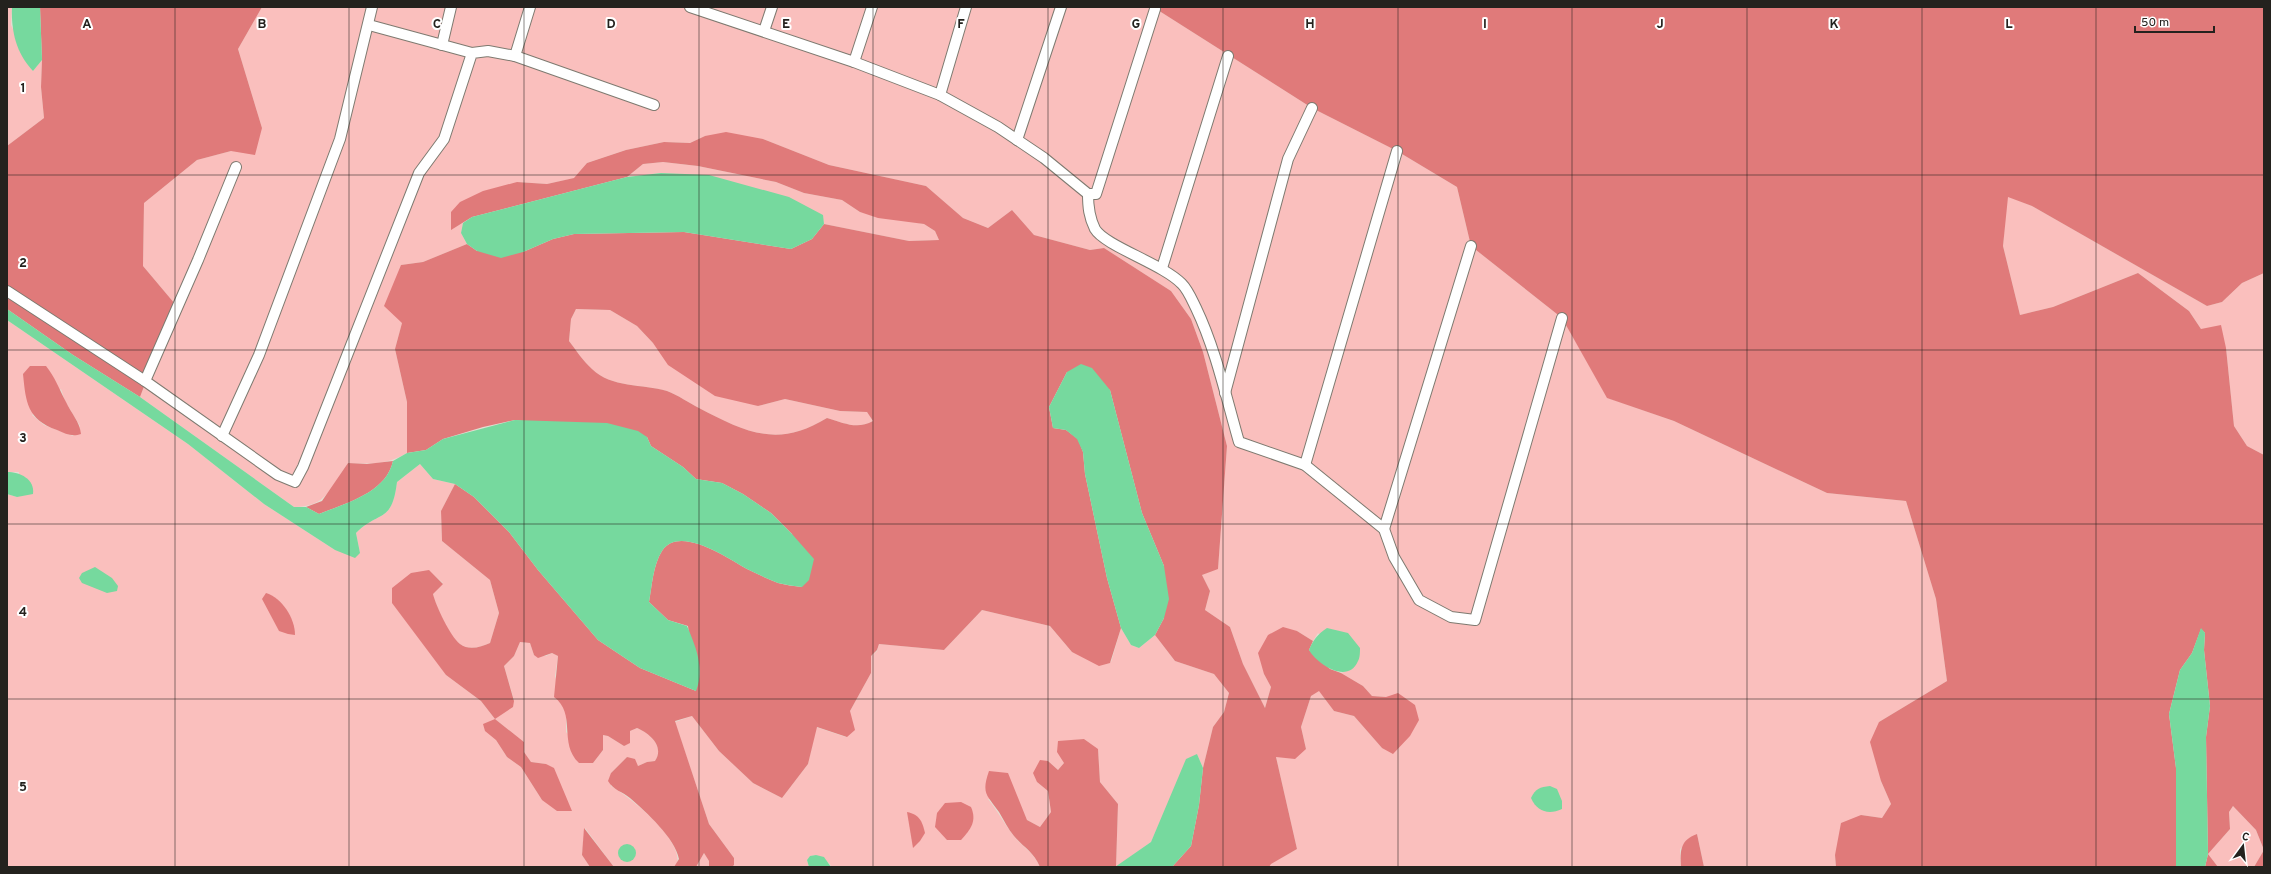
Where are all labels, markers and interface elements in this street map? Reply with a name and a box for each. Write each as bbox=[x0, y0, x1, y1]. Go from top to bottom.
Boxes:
scale bar bbox=[2135, 8, 2214, 34]
text: 50 m bbox=[2141, 15, 2169, 31]
text: A bbox=[82, 17, 92, 33]
text: B bbox=[258, 17, 267, 33]
text: C bbox=[433, 17, 441, 33]
text: D bbox=[606, 17, 616, 33]
text: E bbox=[782, 17, 790, 33]
text: F bbox=[957, 17, 965, 33]
text: G bbox=[1132, 17, 1141, 33]
text: H bbox=[1305, 17, 1315, 33]
text: I bbox=[1483, 17, 1487, 33]
text: J bbox=[1656, 17, 1664, 33]
text: K bbox=[1829, 17, 1839, 33]
text: L bbox=[2005, 17, 2013, 33]
text: 1 bbox=[20, 81, 26, 97]
text: 2 bbox=[19, 256, 27, 272]
text: 3 bbox=[19, 431, 27, 447]
text: 4 bbox=[19, 605, 27, 621]
text: 5 bbox=[19, 780, 27, 796]
north arrow bbox=[2223, 826, 2263, 866]
text: С bbox=[2240, 830, 2251, 845]

